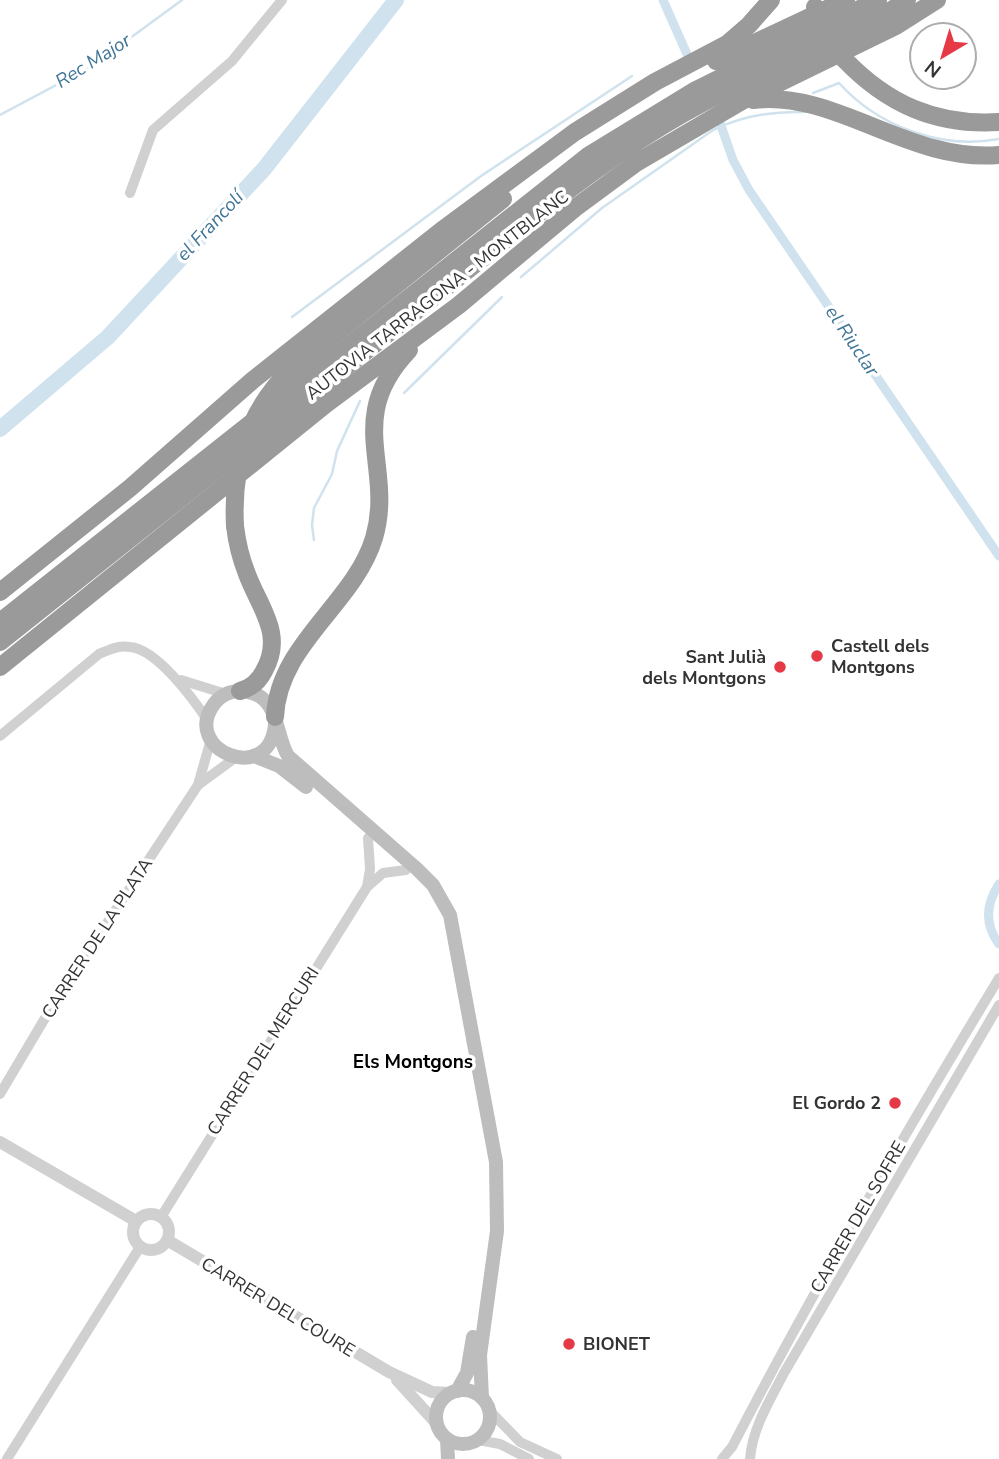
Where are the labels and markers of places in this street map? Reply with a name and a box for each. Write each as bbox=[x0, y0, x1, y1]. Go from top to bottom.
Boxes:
place label: Castell dels Montgons bbox=[831, 634, 930, 679]
place label: Sant Julià dels Montgons bbox=[642, 645, 766, 690]
marker: Castell dels Montgons bbox=[809, 648, 825, 664]
marker: Sant Julià dels Montgons bbox=[772, 659, 788, 675]
place label: El Gordo 2 bbox=[792, 1091, 881, 1115]
marker: El Gordo 2 bbox=[887, 1095, 903, 1111]
place label: BIONET bbox=[583, 1332, 651, 1356]
marker: BIONET bbox=[561, 1336, 577, 1352]

